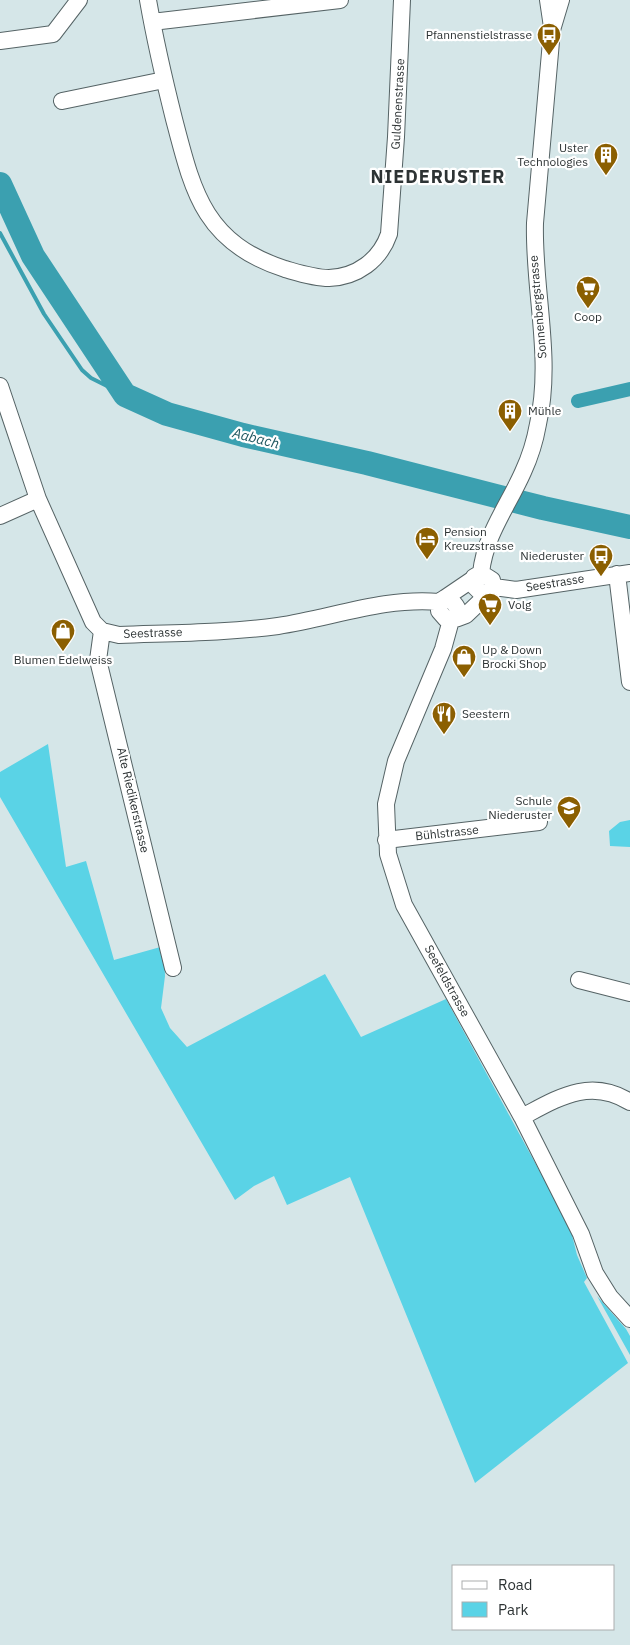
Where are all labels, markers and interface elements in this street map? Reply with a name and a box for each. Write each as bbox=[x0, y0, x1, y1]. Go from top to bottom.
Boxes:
bus stop icon: Pfannenstielstrasse bbox=[536, 22, 562, 56]
place label: Pfannenstielstrasse bbox=[426, 27, 532, 42]
street label: Guldenenstrasse bbox=[388, 58, 407, 150]
place label: Uster Technologies bbox=[517, 140, 589, 169]
building icon: Uster Technologies bbox=[593, 142, 619, 176]
district label: NIEDERUSTER bbox=[371, 165, 505, 188]
street label: Sonnenbergstrasse bbox=[525, 254, 549, 359]
supermarket icon: Coop bbox=[575, 275, 601, 309]
place label: Coop bbox=[574, 309, 602, 324]
building icon: Mühle bbox=[497, 398, 523, 432]
place label: Mühle bbox=[528, 403, 562, 418]
water label: Aabach bbox=[230, 423, 281, 453]
place label: Pension Kreuzstrasse bbox=[444, 524, 514, 553]
hotel icon: Pension Kreuzstrasse bbox=[414, 526, 440, 560]
bus stop icon: Niederuster bbox=[588, 543, 614, 577]
place label: Niederuster bbox=[520, 548, 585, 563]
street label: Seestrasse bbox=[525, 570, 586, 595]
supermarket icon: Volg bbox=[477, 592, 503, 626]
place label: Volg bbox=[508, 597, 532, 612]
shop icon: Blumen Edelweiss bbox=[50, 618, 76, 652]
street label: Seestrasse bbox=[123, 624, 183, 641]
place label: Up & Down Brocki Shop bbox=[482, 642, 547, 671]
shop icon: Up & Down Brocki Shop bbox=[451, 644, 477, 678]
place label: Blumen Edelweiss bbox=[14, 652, 112, 667]
restaurant icon: Seestern bbox=[431, 701, 457, 735]
place label: Seestern bbox=[462, 706, 510, 721]
street label: Alte Riedikerstrasse bbox=[114, 746, 153, 854]
place label: Schule Niederuster bbox=[488, 793, 553, 822]
school or university icon: Schule Niederuster bbox=[556, 795, 582, 829]
street label: Bühlstrasse bbox=[414, 822, 480, 843]
street label: Seefeldstrasse bbox=[422, 942, 474, 1020]
legend bbox=[452, 1565, 615, 1630]
text: Road bbox=[498, 1575, 533, 1594]
text: Park bbox=[498, 1600, 528, 1619]

